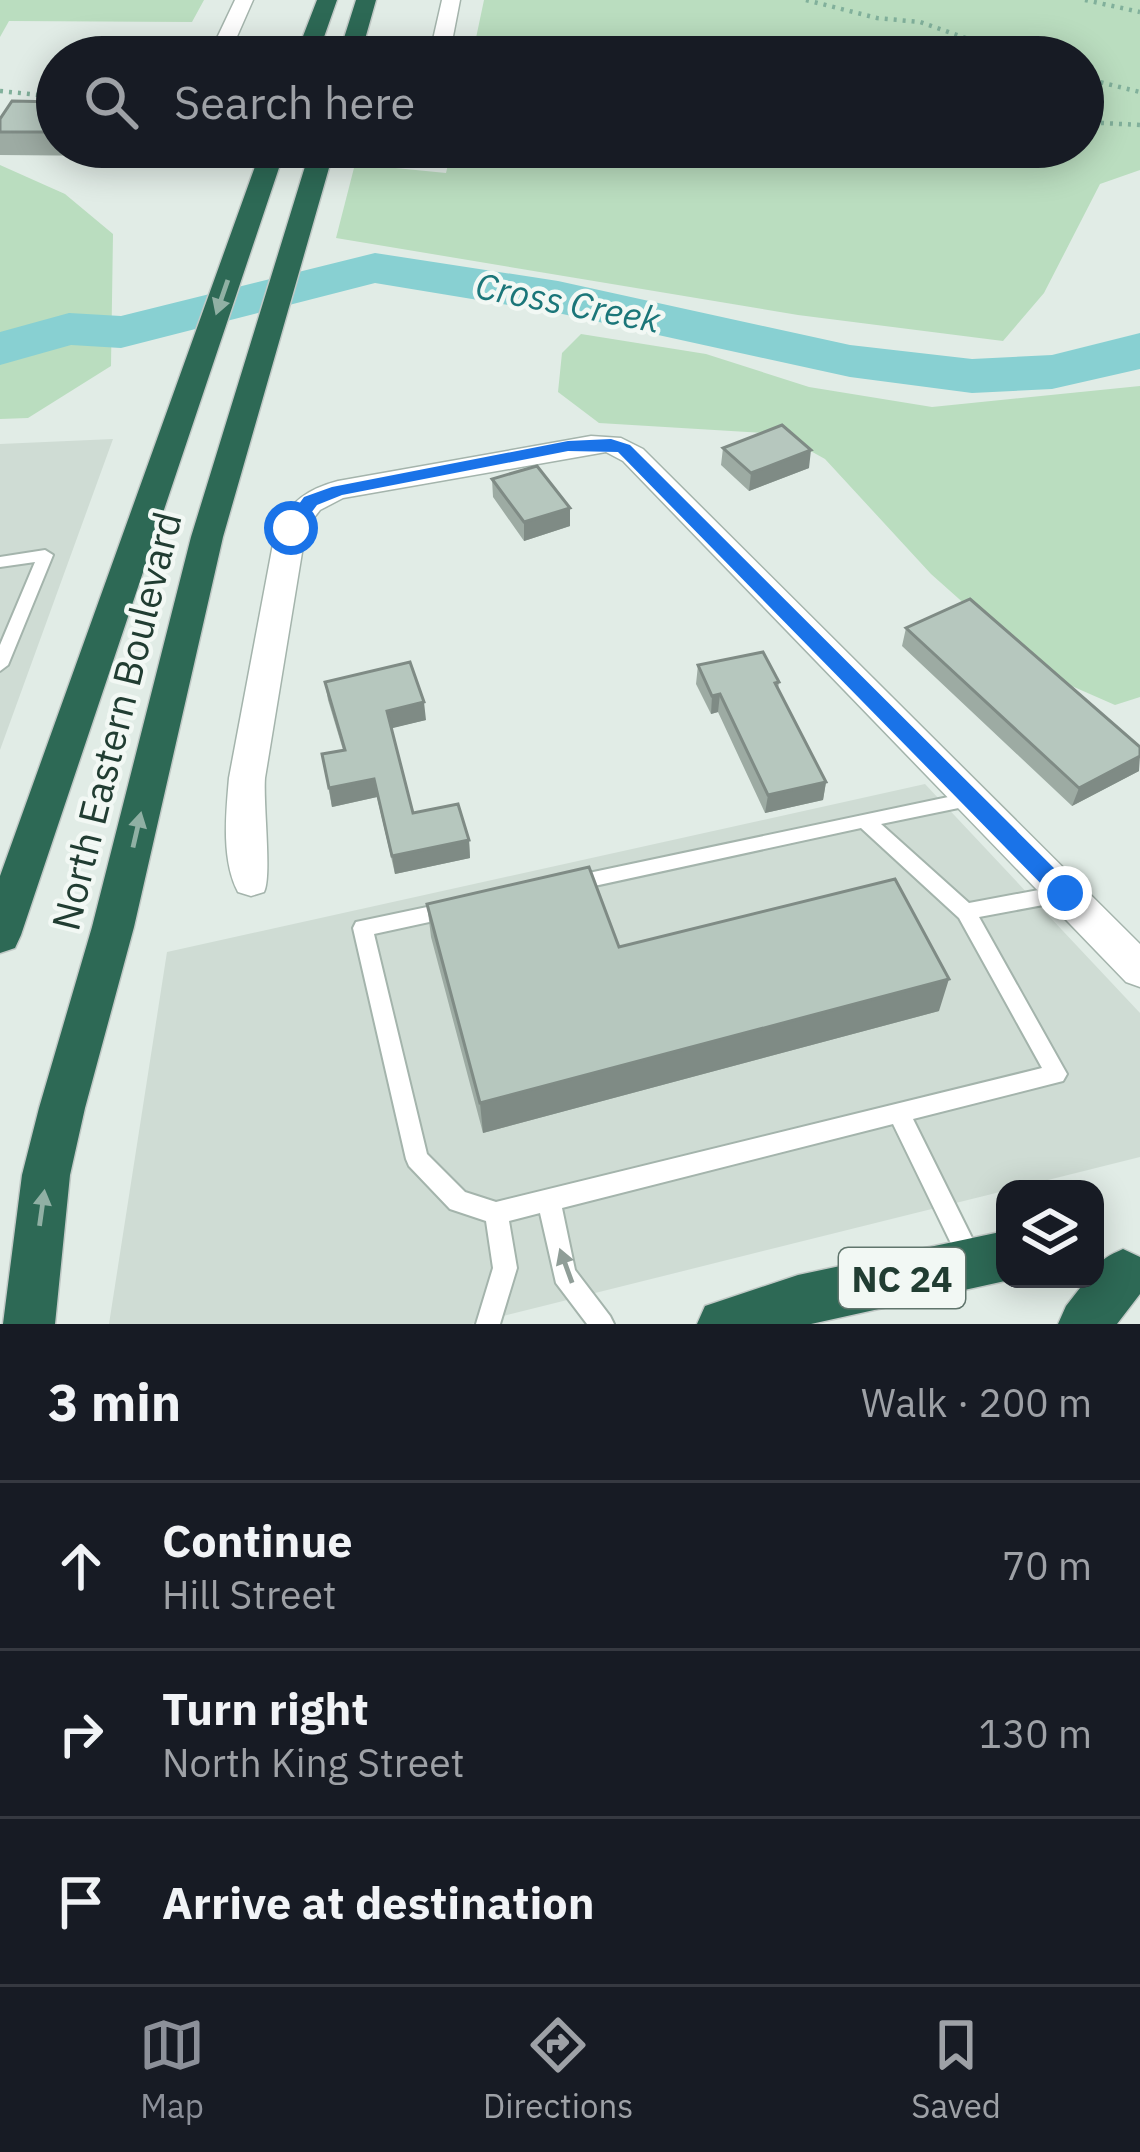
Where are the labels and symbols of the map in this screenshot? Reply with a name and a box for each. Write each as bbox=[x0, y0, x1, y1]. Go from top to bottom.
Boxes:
water label: Cross Creek bbox=[472, 261, 665, 343]
one-way arrow bbox=[212, 279, 230, 315]
route start bbox=[264, 501, 318, 555]
street label: North Eastern Boulevard bbox=[39, 507, 193, 935]
one-way arrow bbox=[128, 810, 147, 848]
route end bbox=[1038, 866, 1092, 920]
one-way arrow bbox=[33, 1189, 52, 1226]
one-way arrow bbox=[556, 1248, 574, 1284]
road number: NC 24 bbox=[839, 1248, 965, 1308]

